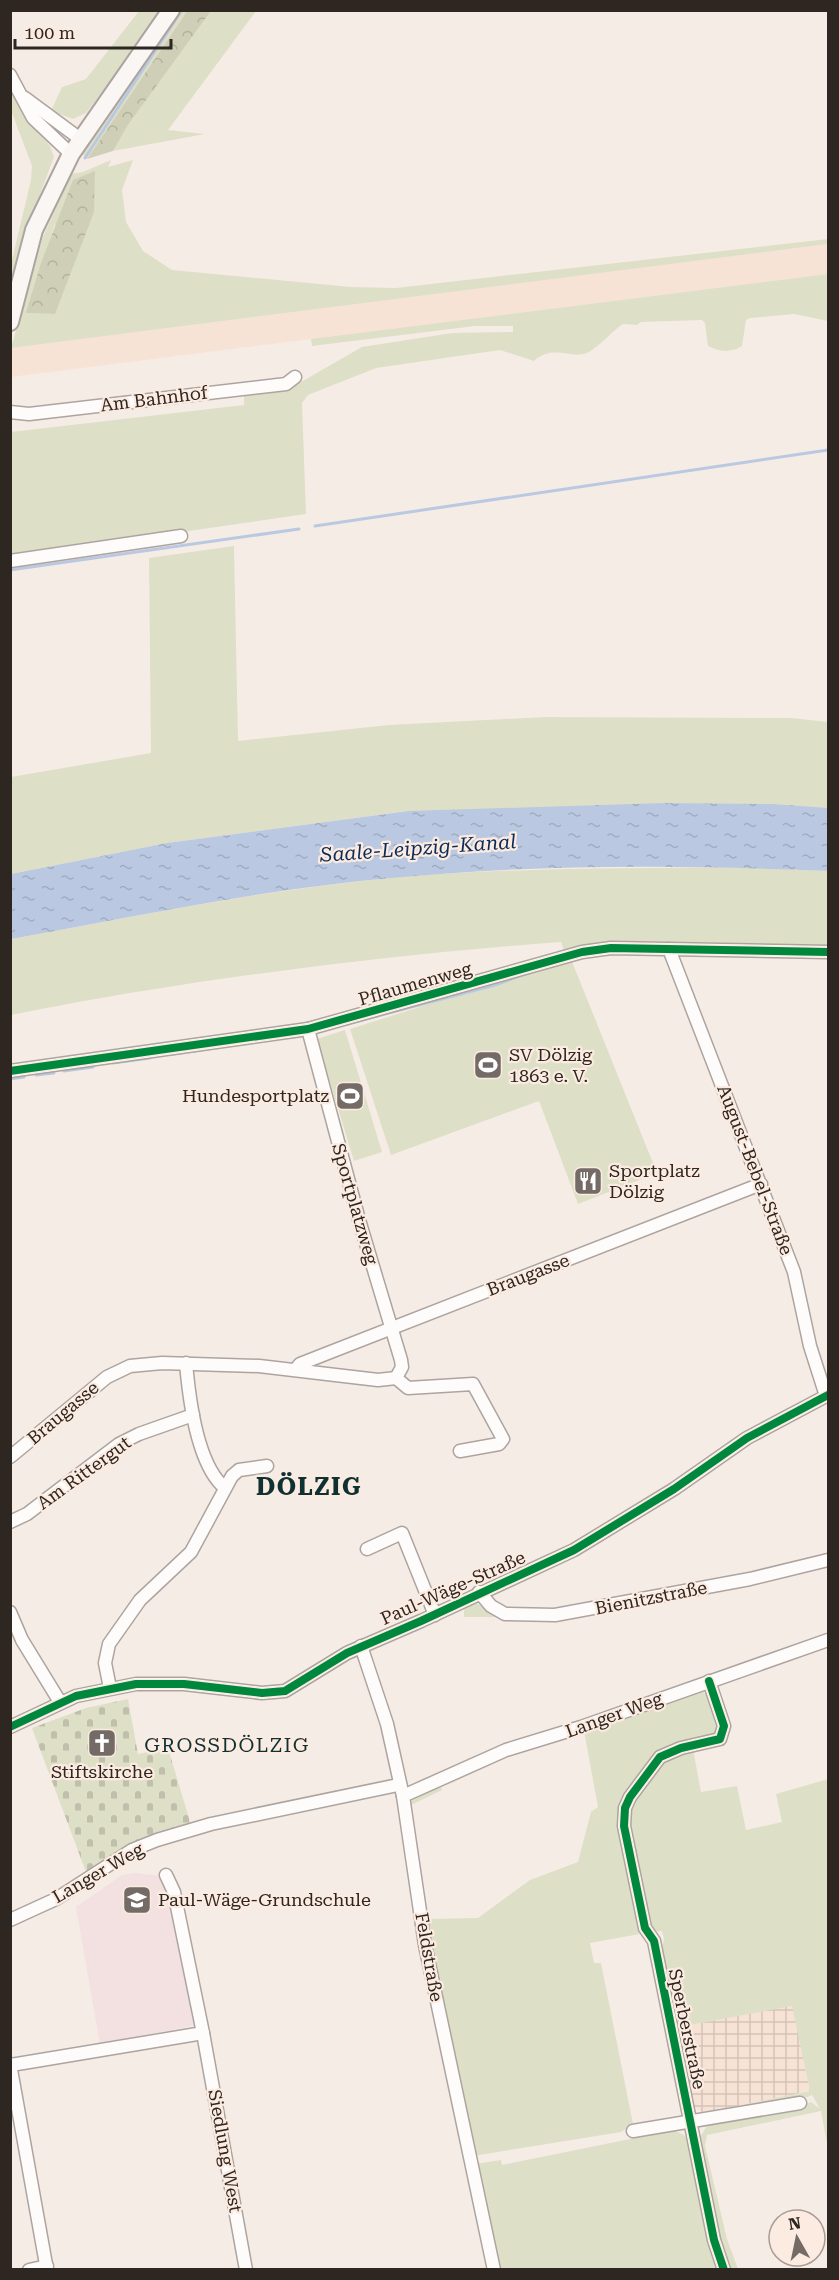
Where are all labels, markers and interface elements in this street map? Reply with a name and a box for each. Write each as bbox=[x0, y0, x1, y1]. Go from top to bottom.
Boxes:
scale bar bbox=[15, 12, 171, 50]
text: 100 m bbox=[24, 22, 75, 43]
street label: Am Bahnhof bbox=[99, 381, 210, 415]
water label: Saale-Leipzig-Kanal bbox=[318, 829, 517, 867]
street label: Pflaumenweg bbox=[356, 957, 475, 1010]
place label: SV Dölzig 1863 e. V. bbox=[509, 1044, 593, 1086]
sports icon: SV Dölzig 1863 e. V. bbox=[472, 1049, 504, 1081]
sports icon: Hundesportplatz bbox=[334, 1080, 366, 1112]
street label: August-Bebel-Straße bbox=[713, 1082, 798, 1258]
place label: Hundesportplatz bbox=[182, 1085, 330, 1106]
street label: Sportplatzweg bbox=[328, 1141, 383, 1268]
place label: Sportplatz Dölzig bbox=[609, 1160, 700, 1202]
restaurant icon: Sportplatz Dölzig bbox=[572, 1165, 604, 1197]
street label: Braugasse bbox=[484, 1249, 572, 1300]
street label: Braugasse bbox=[23, 1377, 103, 1449]
street label: Am Rittergut bbox=[33, 1431, 135, 1514]
district label: DÖLZIG bbox=[256, 1471, 362, 1501]
street label: Paul-Wäge-Straße bbox=[377, 1546, 529, 1629]
street label: Bienitzstraße bbox=[593, 1576, 709, 1619]
street label: Langer Weg bbox=[562, 1687, 666, 1742]
church icon: Stiftskirche bbox=[86, 1727, 118, 1759]
district label: GROSSDÖLZIG bbox=[144, 1733, 310, 1757]
place label: Stiftskirche bbox=[51, 1761, 153, 1782]
street label: Langer Weg bbox=[48, 1838, 148, 1907]
school or university icon: Paul-Wäge-Grundschule bbox=[121, 1884, 153, 1916]
place label: Paul-Wäge-Grundschule bbox=[158, 1889, 371, 1910]
street label: Feldstraße bbox=[411, 1911, 448, 2003]
street label: Sperberstraße bbox=[664, 1967, 711, 2091]
street label: Siedlung West bbox=[204, 2088, 247, 2214]
north arrow bbox=[767, 2208, 827, 2268]
text: N bbox=[787, 2213, 802, 2234]

